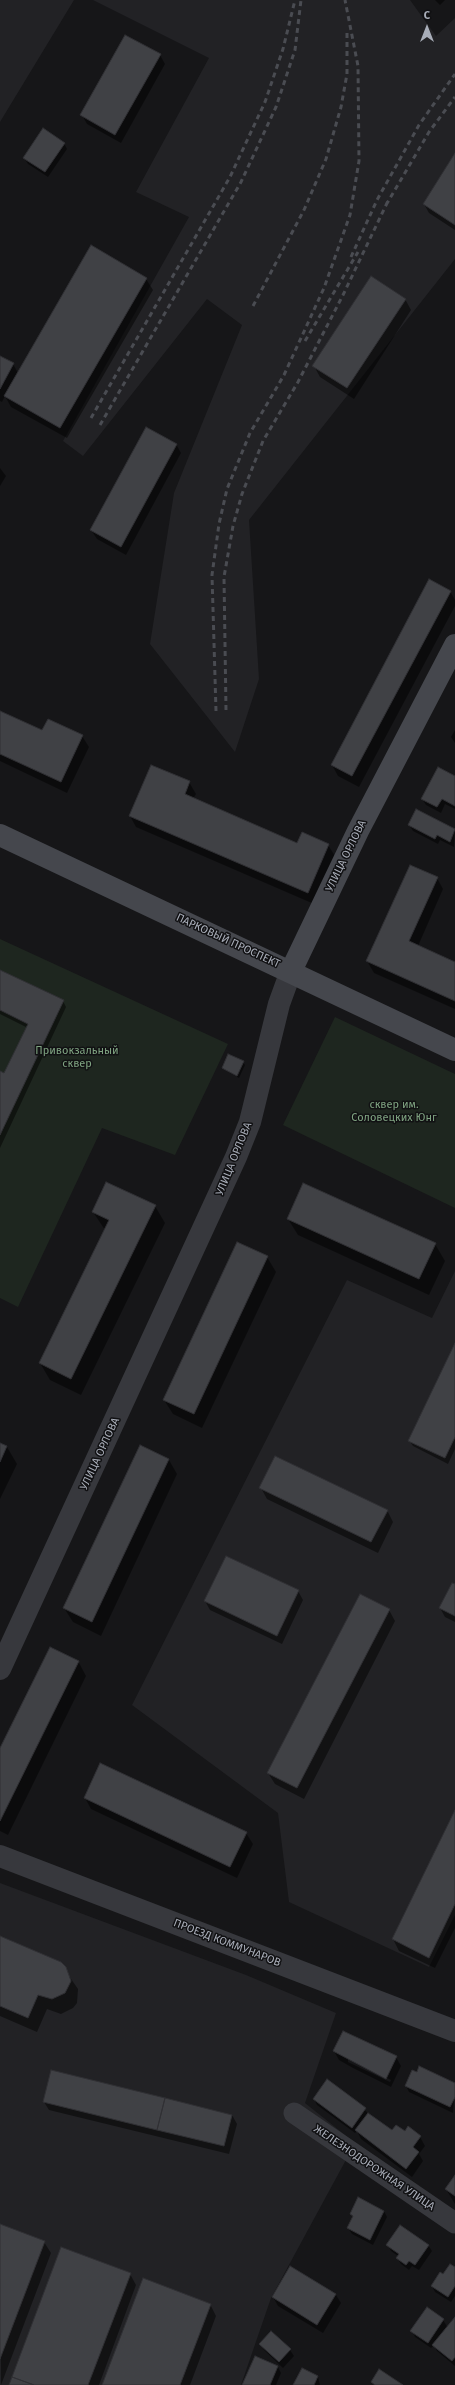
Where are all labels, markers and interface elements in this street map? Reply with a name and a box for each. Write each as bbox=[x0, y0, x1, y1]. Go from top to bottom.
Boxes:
north arrow bbox=[407, 8, 447, 48]
text: С bbox=[424, 9, 430, 22]
street label: УЛИЦА ОРЛОВА bbox=[323, 818, 369, 894]
street label: ПАРКОВЫЙ ПРОСПЕКТ bbox=[174, 911, 282, 971]
park label: Привокзальный сквер bbox=[35, 1044, 119, 1070]
park label: сквер им. Соловецких Юнг bbox=[351, 1098, 437, 1124]
street label: УЛИЦА ОРЛОВА bbox=[213, 1120, 255, 1198]
street label: УЛИЦА ОРЛОВА bbox=[78, 1416, 122, 1492]
street label: ПРОЕЗД КОММУНАРОВ bbox=[171, 1916, 283, 1970]
street label: ЖЕЛЕЗНОДОРОЖНАЯ УЛИЦА bbox=[311, 2122, 437, 2214]

